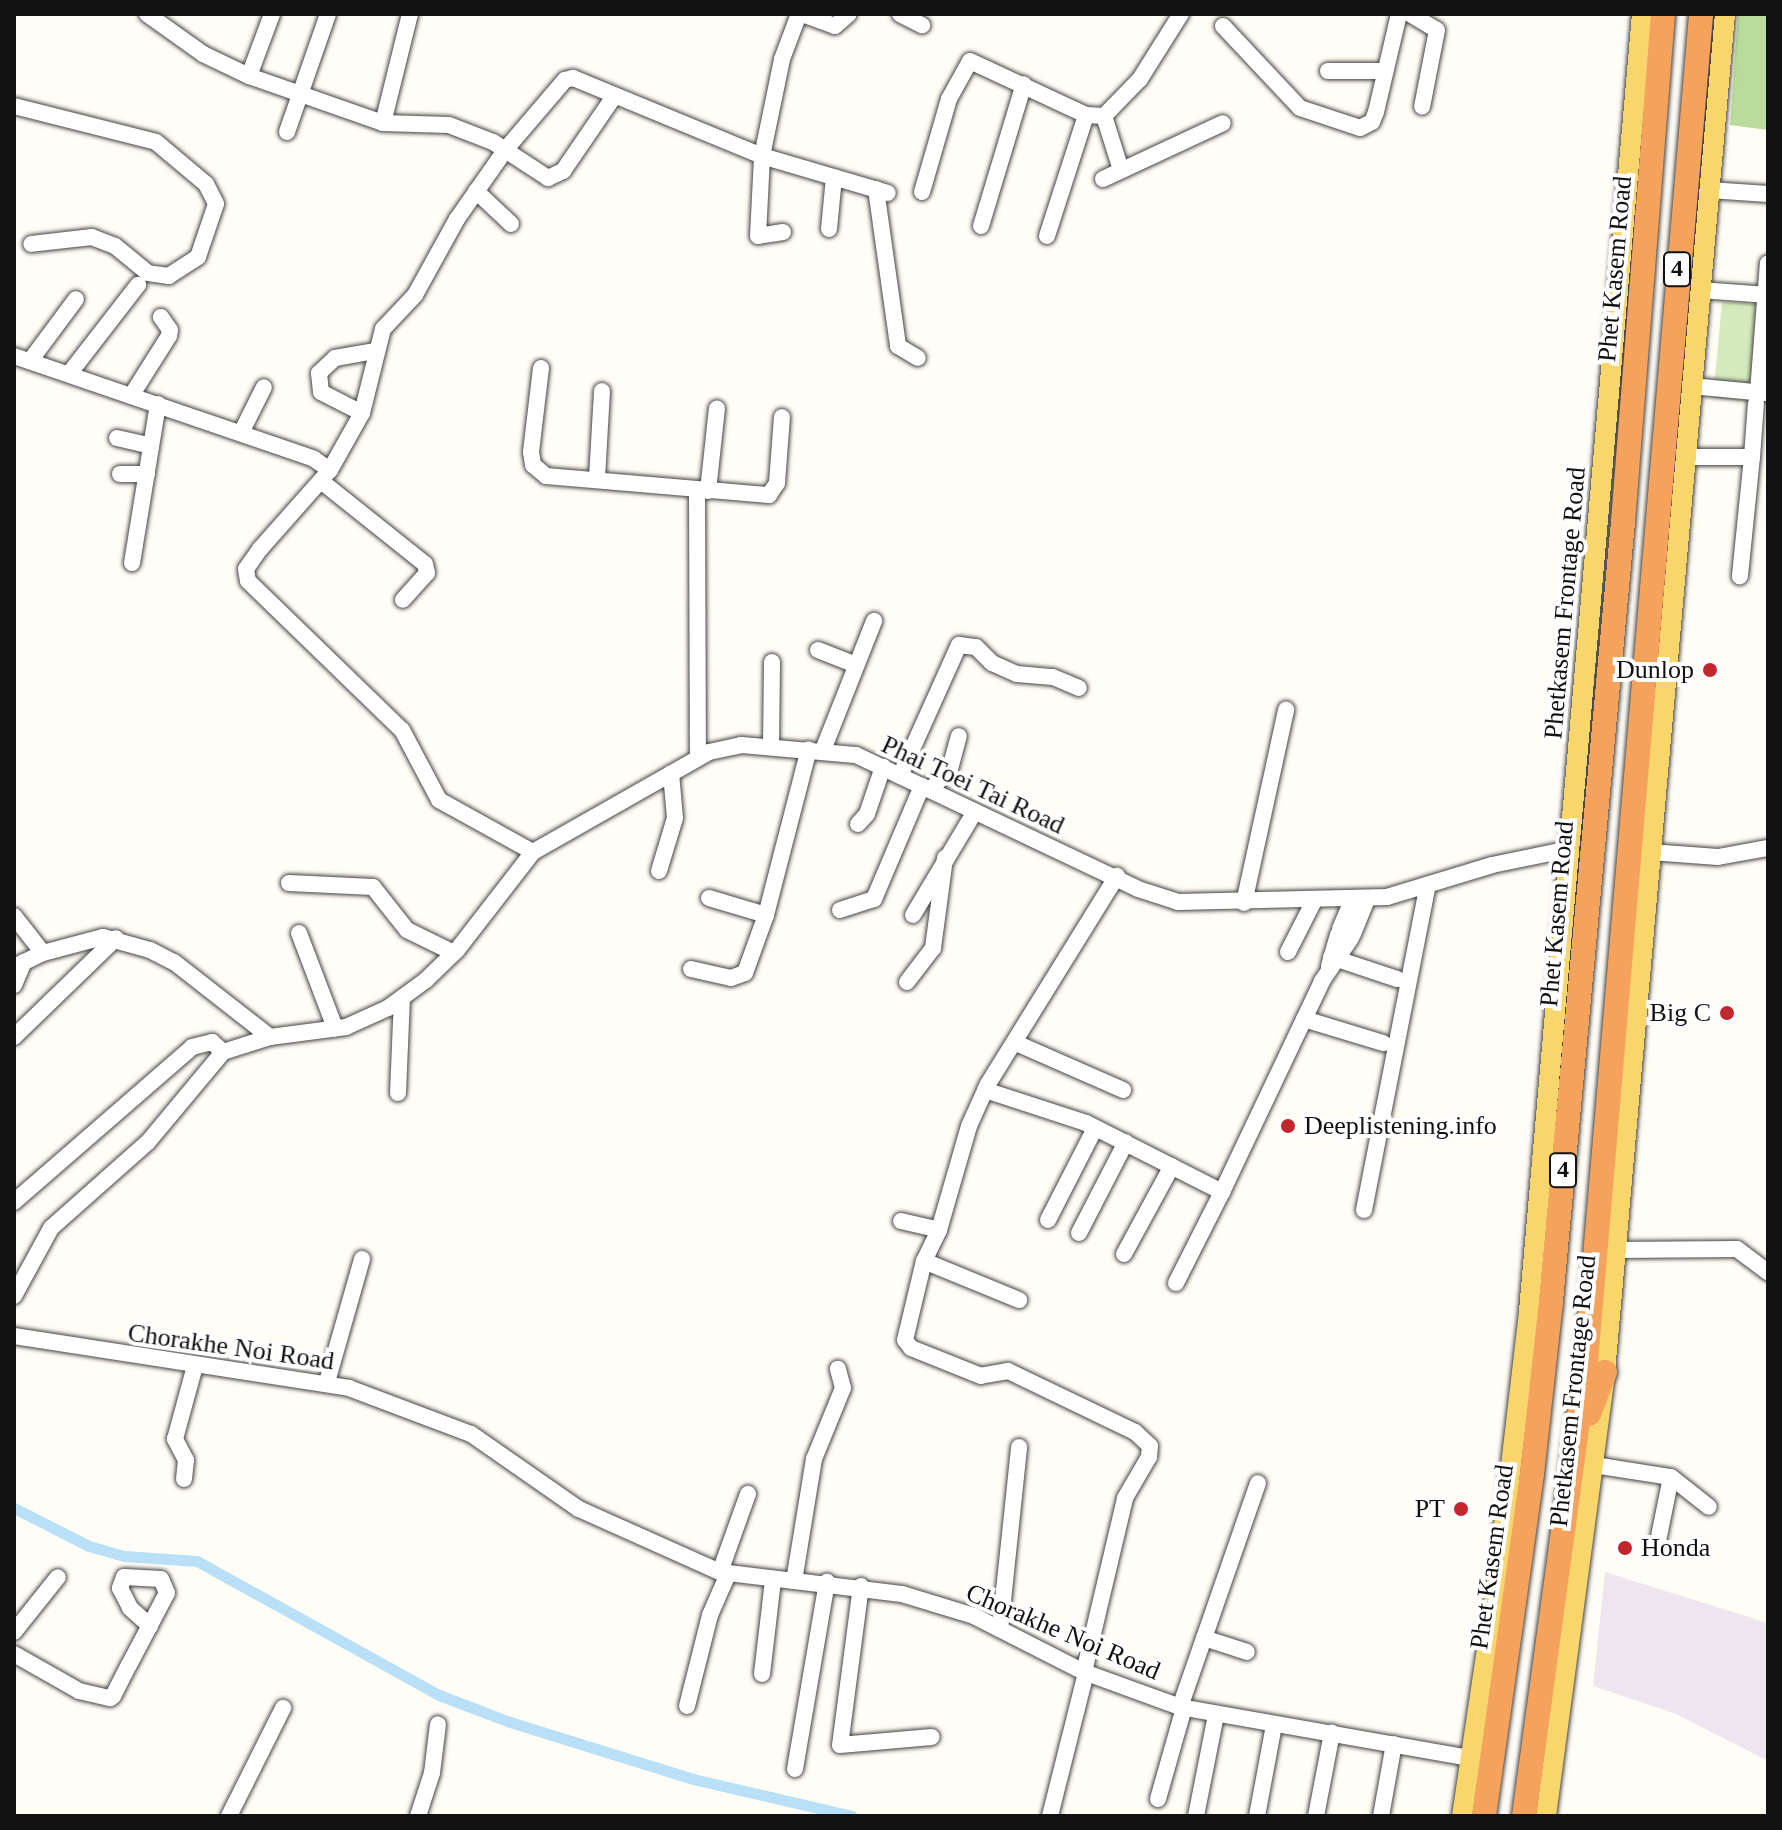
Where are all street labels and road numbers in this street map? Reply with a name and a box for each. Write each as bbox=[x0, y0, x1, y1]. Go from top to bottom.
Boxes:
street label: Phet Kasem Road bbox=[1590, 161, 1640, 377]
road number: 4 bbox=[1661, 249, 1693, 289]
street label: Phetkasem Frontage Road bbox=[1535, 441, 1595, 765]
street label: Phai Toei Tai Road bbox=[867, 725, 1079, 845]
street label: Phet Kasem Road bbox=[1532, 806, 1582, 1022]
road number: 4 bbox=[1547, 1150, 1579, 1190]
street label: Phetkasem Frontage Road bbox=[1541, 1229, 1605, 1553]
street label: Chorakhe Noi Road bbox=[112, 1315, 350, 1379]
street label: Phet Kasem Road bbox=[1462, 1449, 1522, 1665]
street label: Chorakhe Noi Road bbox=[948, 1572, 1178, 1692]

